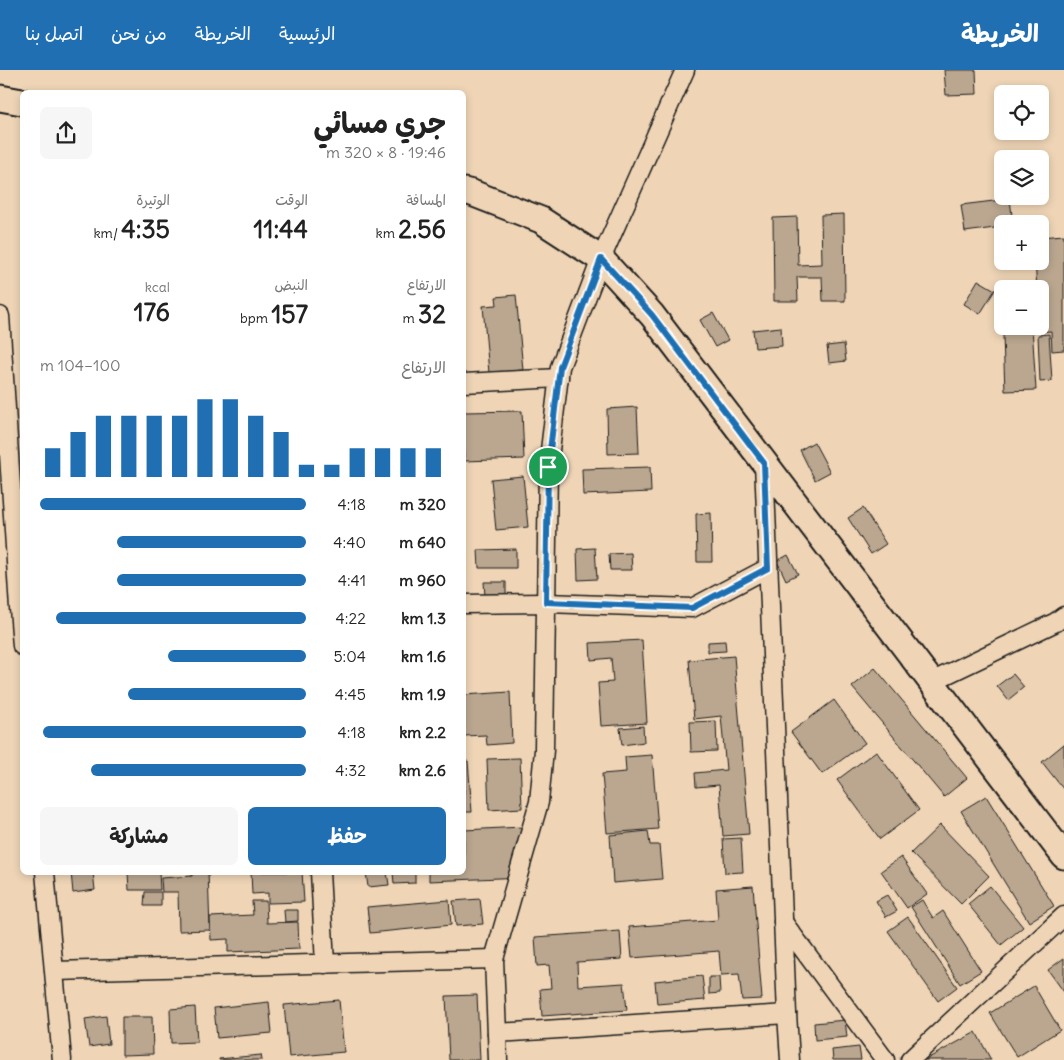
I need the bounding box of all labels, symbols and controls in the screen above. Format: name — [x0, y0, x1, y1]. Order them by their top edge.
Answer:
text: الخريطة — [961, 18, 1039, 48]
text: اتصل بنا — [25, 22, 83, 45]
text: من نحن — [111, 22, 167, 45]
text: الخريطة — [195, 22, 251, 45]
text: الرئيسية — [279, 22, 336, 45]
map controls — [994, 85, 1049, 335]
button: locate — [994, 85, 1049, 140]
text: جري مسائي — [314, 105, 446, 141]
button: share — [40, 107, 92, 159]
text: 19:46 · 8 × 320 m — [326, 142, 446, 162]
button: layers — [994, 150, 1049, 205]
text: الوتيرة — [136, 191, 170, 209]
text: الوقت — [275, 191, 308, 209]
text: المسافة — [406, 191, 446, 209]
text: 4:35 — [121, 213, 170, 245]
text: 11:44 — [254, 213, 308, 245]
text: 2.56 — [398, 213, 446, 245]
button: + — [994, 215, 1049, 270]
text: /km — [93, 224, 121, 242]
text: km — [376, 224, 398, 242]
text: النبض — [275, 276, 308, 294]
text: الارتفاع — [407, 276, 446, 294]
text: kcal — [145, 278, 170, 296]
button: − — [994, 280, 1049, 335]
text: 176 — [134, 296, 170, 328]
text: 157 — [271, 298, 308, 330]
text: 32 — [418, 298, 446, 330]
text: bpm — [240, 309, 271, 327]
text: m — [402, 309, 418, 327]
text: 100–104 m — [40, 355, 121, 375]
text: الارتفاع — [401, 357, 446, 377]
pin — [527, 446, 569, 488]
icon: arrive — [534, 453, 562, 481]
text: 4:18 — [338, 494, 366, 514]
text: 320 m — [400, 494, 446, 514]
text: 4:40 — [333, 532, 366, 552]
text: 640 m — [399, 532, 446, 552]
text: 4:41 — [338, 570, 366, 590]
text: 960 m — [399, 570, 446, 590]
text: 4:22 — [336, 608, 366, 628]
text: 1.3 km — [401, 608, 446, 628]
text: 5:04 — [333, 646, 366, 666]
text: 1.6 km — [401, 646, 446, 666]
text: 4:45 — [335, 684, 366, 704]
text: 1.9 km — [401, 684, 446, 704]
text: 4:18 — [338, 722, 366, 742]
text: 2.2 km — [399, 722, 446, 742]
text: 4:32 — [335, 760, 366, 780]
text: 2.6 km — [399, 760, 446, 780]
button: مشاركة — [40, 807, 238, 865]
button: حفظ — [248, 807, 446, 865]

